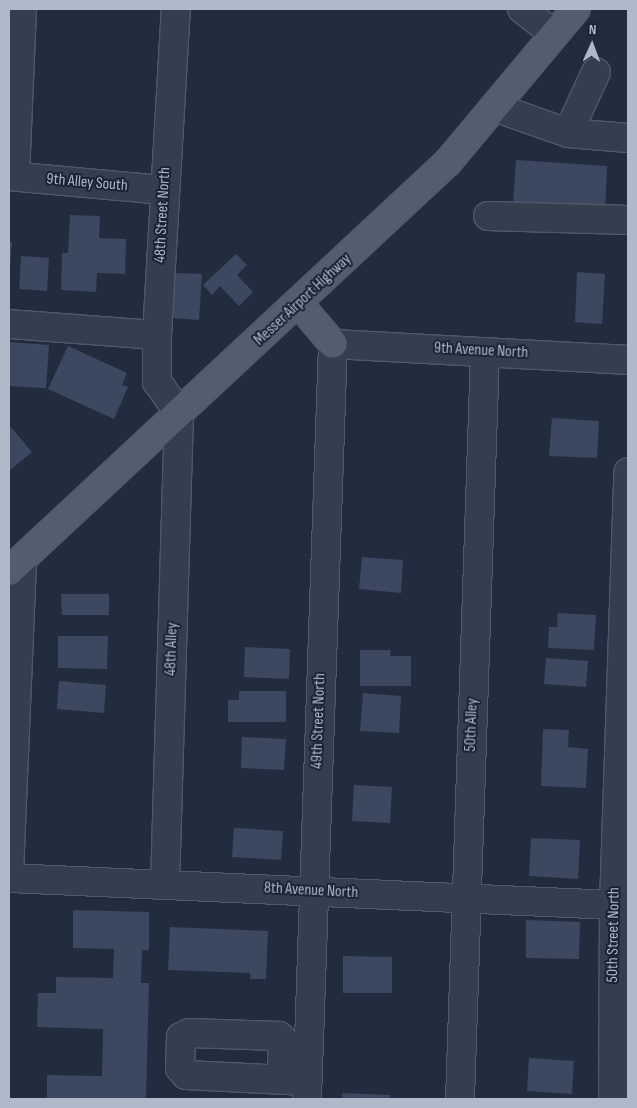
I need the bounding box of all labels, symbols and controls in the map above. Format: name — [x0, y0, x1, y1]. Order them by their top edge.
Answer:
north arrow — [567, 20, 617, 70]
text: N — [588, 21, 597, 38]
street label: 48th Street North — [151, 167, 175, 263]
street label: 9th Alley South — [46, 170, 128, 196]
street label: Messer Airport Highway — [250, 250, 356, 350]
street label: 9th Avenue North — [433, 339, 529, 363]
street label: 48th Alley — [161, 622, 183, 676]
street label: 49th Street North — [308, 673, 330, 769]
street label: 50th Alley — [461, 698, 483, 752]
street label: 8th Avenue North — [263, 879, 359, 903]
street label: 50th Street North — [604, 887, 624, 983]

